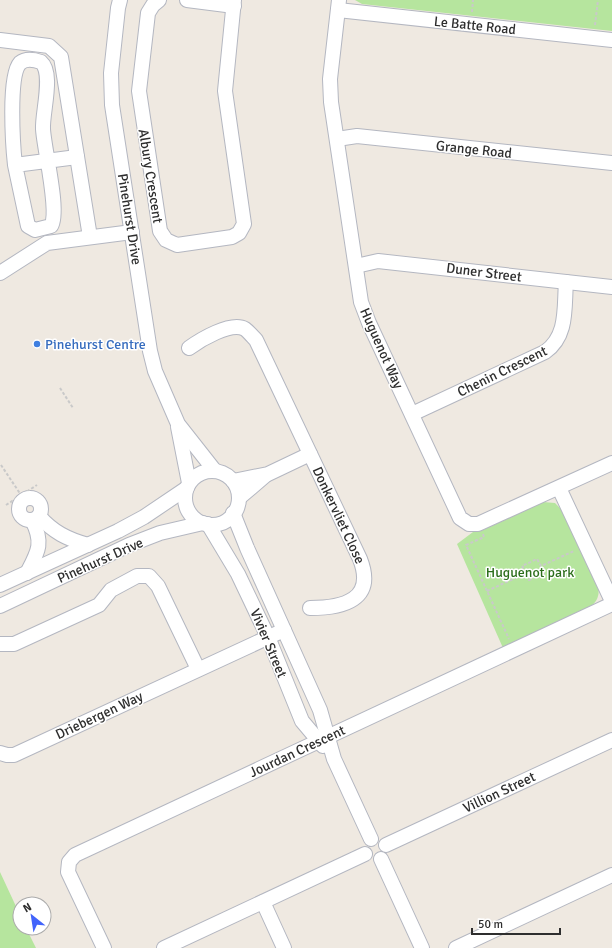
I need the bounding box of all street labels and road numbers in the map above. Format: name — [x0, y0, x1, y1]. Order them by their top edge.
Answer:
street label: Le Batte Road — [433, 13, 517, 38]
street label: Albury Crescent — [135, 128, 166, 225]
street label: Grange Road — [435, 137, 513, 162]
street label: Pinehurst Drive — [114, 172, 145, 266]
street label: Duner Street — [445, 259, 523, 286]
street label: Huguenot Way — [356, 305, 407, 392]
street label: Chenin Crescent — [455, 342, 550, 401]
street label: Donkervliet Close — [309, 464, 369, 567]
street label: Pinehurst Drive — [55, 534, 146, 587]
street label: Vivier Street — [246, 606, 291, 680]
street label: Driebergen Way — [53, 688, 146, 743]
street label: Jourdan Crescent — [246, 722, 348, 781]
street label: Villion Street — [460, 768, 538, 817]

